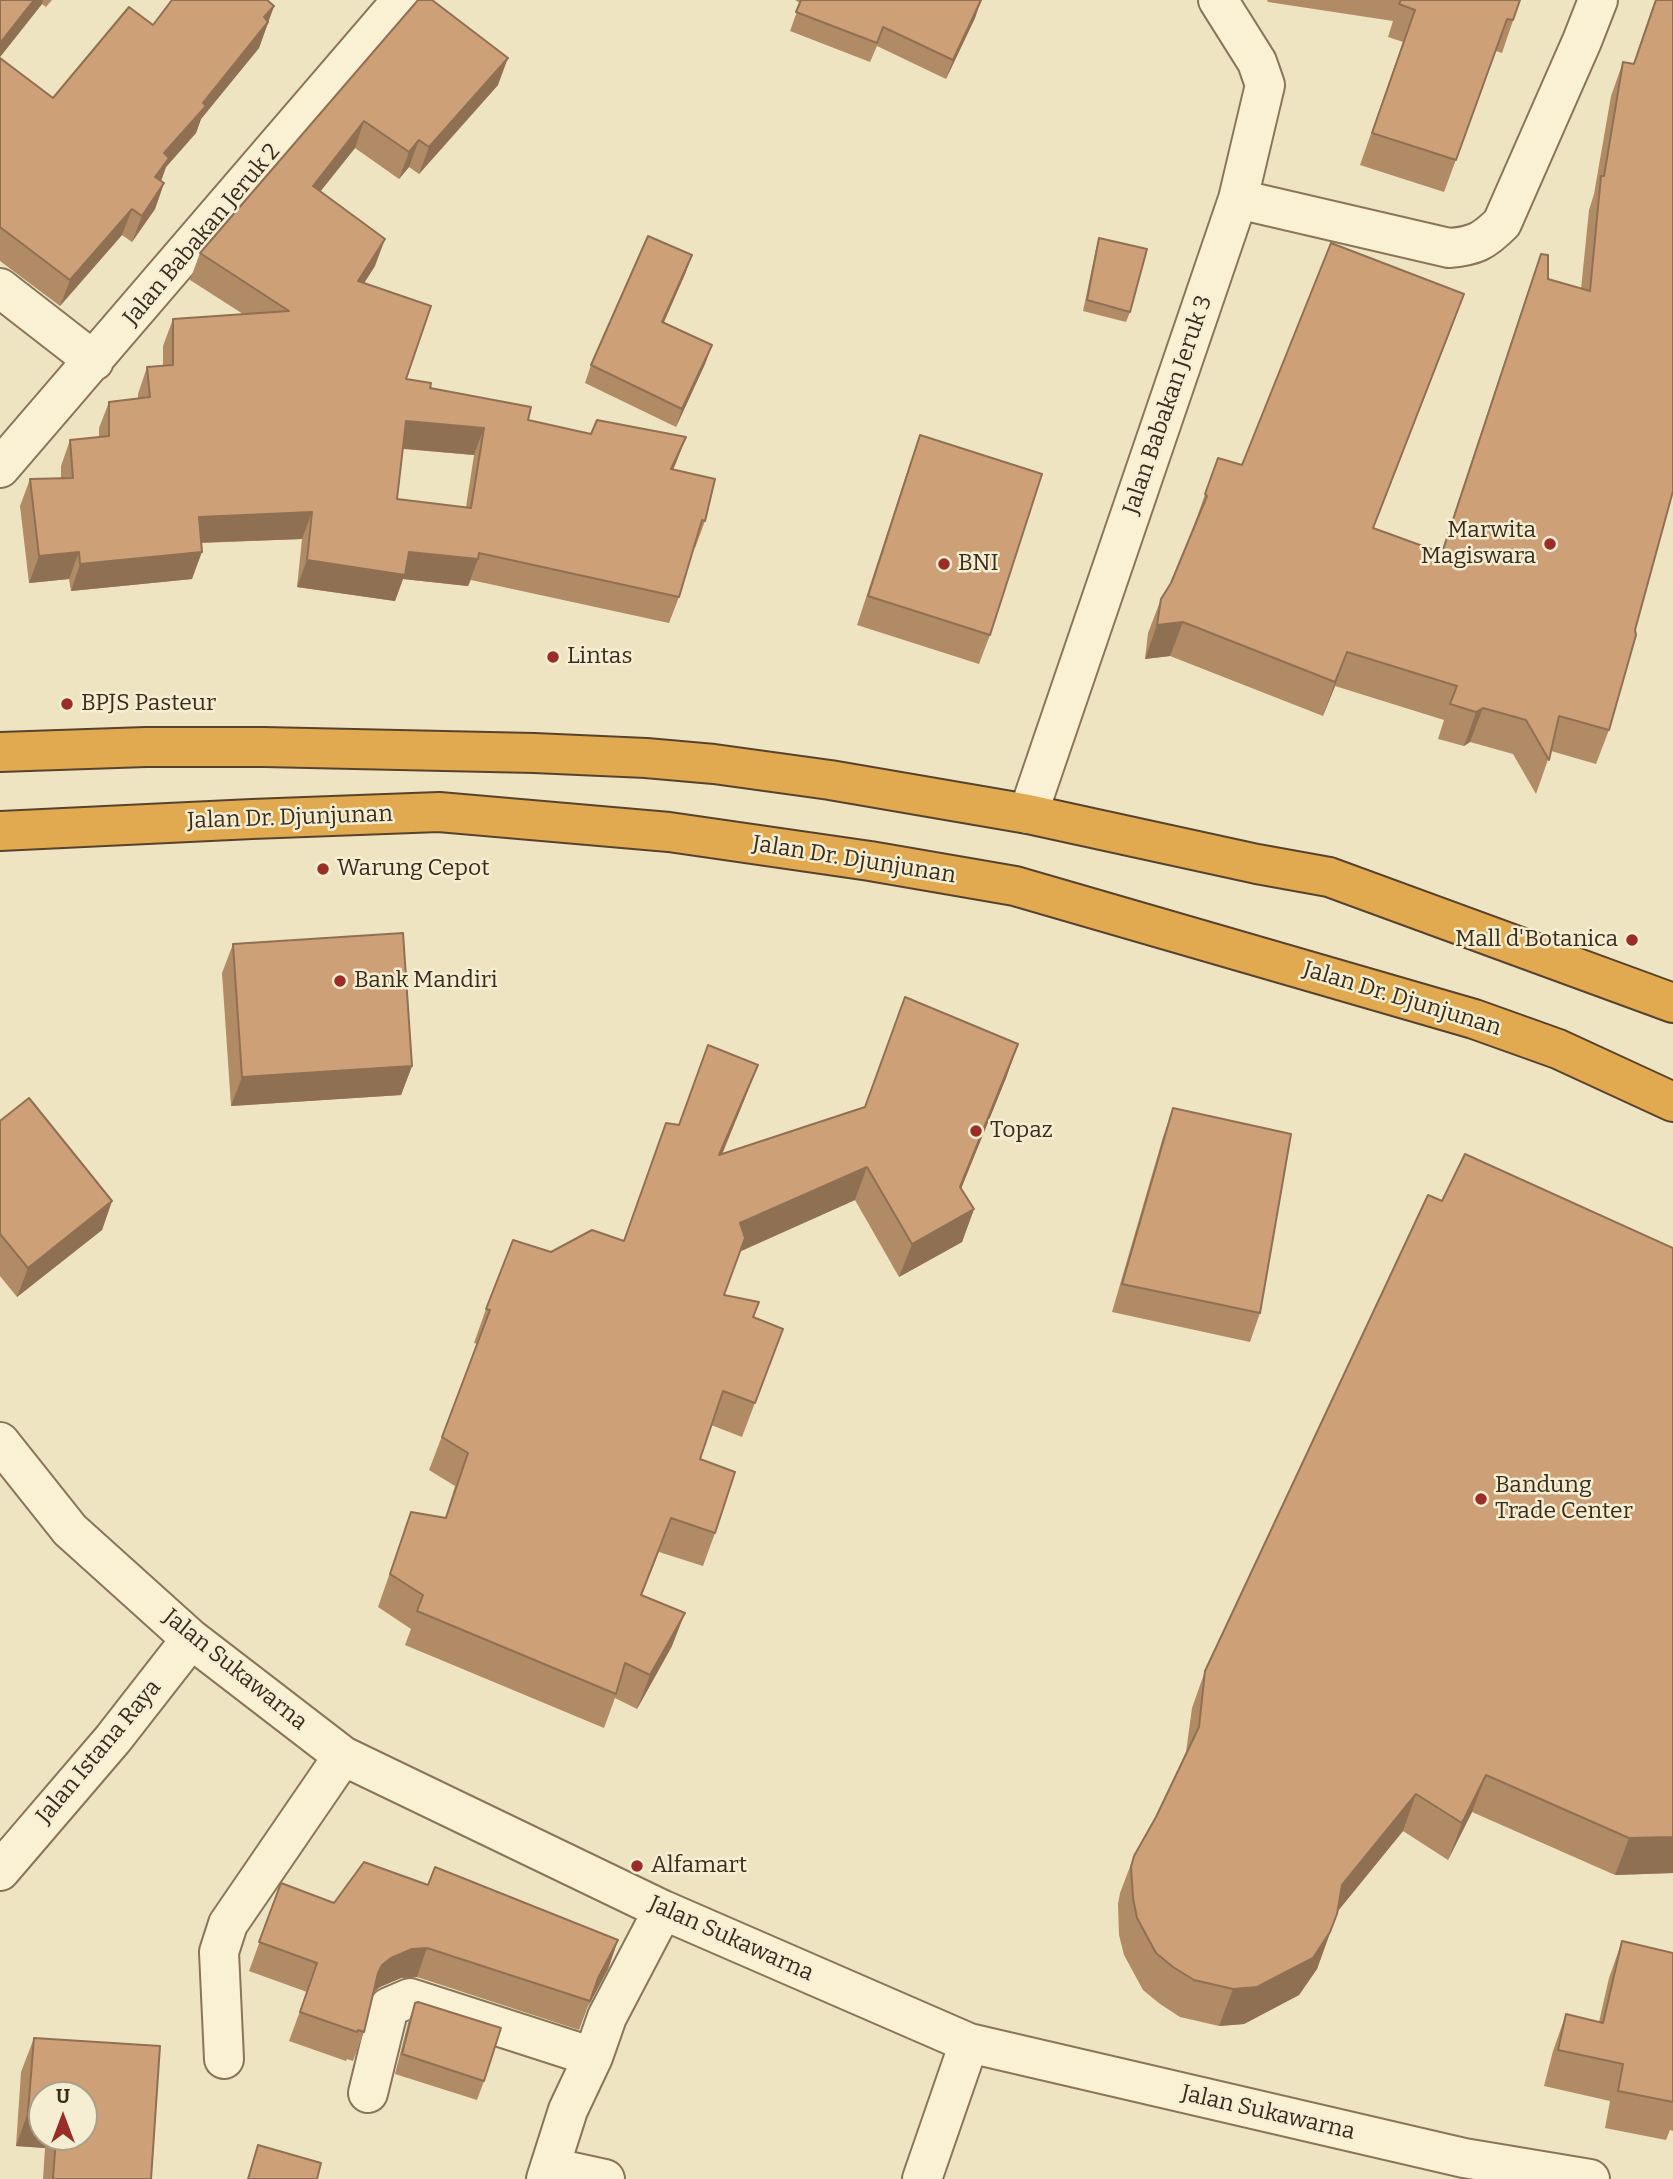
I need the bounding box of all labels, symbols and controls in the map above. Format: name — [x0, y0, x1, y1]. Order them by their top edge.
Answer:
street label: Jalan Babakan Jeruk 2 — [118, 138, 286, 332]
street label: Jalan Babakan Jeruk 3 — [1118, 292, 1218, 518]
place label: Marwita Magiswara — [1421, 517, 1536, 571]
marker: Marwita Magiswara — [1542, 536, 1558, 552]
place label: BNI — [958, 550, 998, 578]
marker: BNI — [936, 556, 952, 572]
place label: Lintas — [567, 643, 632, 671]
marker: Lintas — [545, 649, 561, 665]
place label: BPJS Pasteur — [81, 690, 216, 718]
marker: BPJS Pasteur — [59, 696, 75, 712]
street label: Jalan Dr. Djunjunan — [187, 801, 393, 835]
street label: Jalan Dr. Djunjunan — [750, 830, 958, 890]
place label: Warung Cepot — [337, 855, 490, 883]
marker: Warung Cepot — [315, 861, 331, 877]
place label: Mall d'Botanica — [1455, 926, 1618, 954]
marker: Mall d'Botanica — [1624, 932, 1640, 948]
street label: Jalan Dr. Djunjunan — [1300, 956, 1504, 1042]
place label: Bank Mandiri — [354, 967, 498, 995]
marker: Bank Mandiri — [332, 973, 348, 989]
place label: Topaz — [990, 1117, 1053, 1145]
marker: Topaz — [968, 1123, 984, 1139]
place label: Bandung Trade Center — [1495, 1472, 1633, 1526]
marker: Bandung Trade Center — [1473, 1491, 1489, 1507]
street label: Jalan Sukawarna — [157, 1603, 313, 1737]
street label: Jalan Istana Raya — [31, 1674, 167, 1830]
place label: Alfamart — [651, 1852, 747, 1880]
marker: Alfamart — [629, 1858, 645, 1874]
street label: Jalan Sukawarna — [644, 1890, 818, 1988]
street label: Jalan Sukawarna — [1178, 2080, 1358, 2146]
north arrow — [28, 2081, 98, 2151]
text: U — [56, 2085, 70, 2108]

